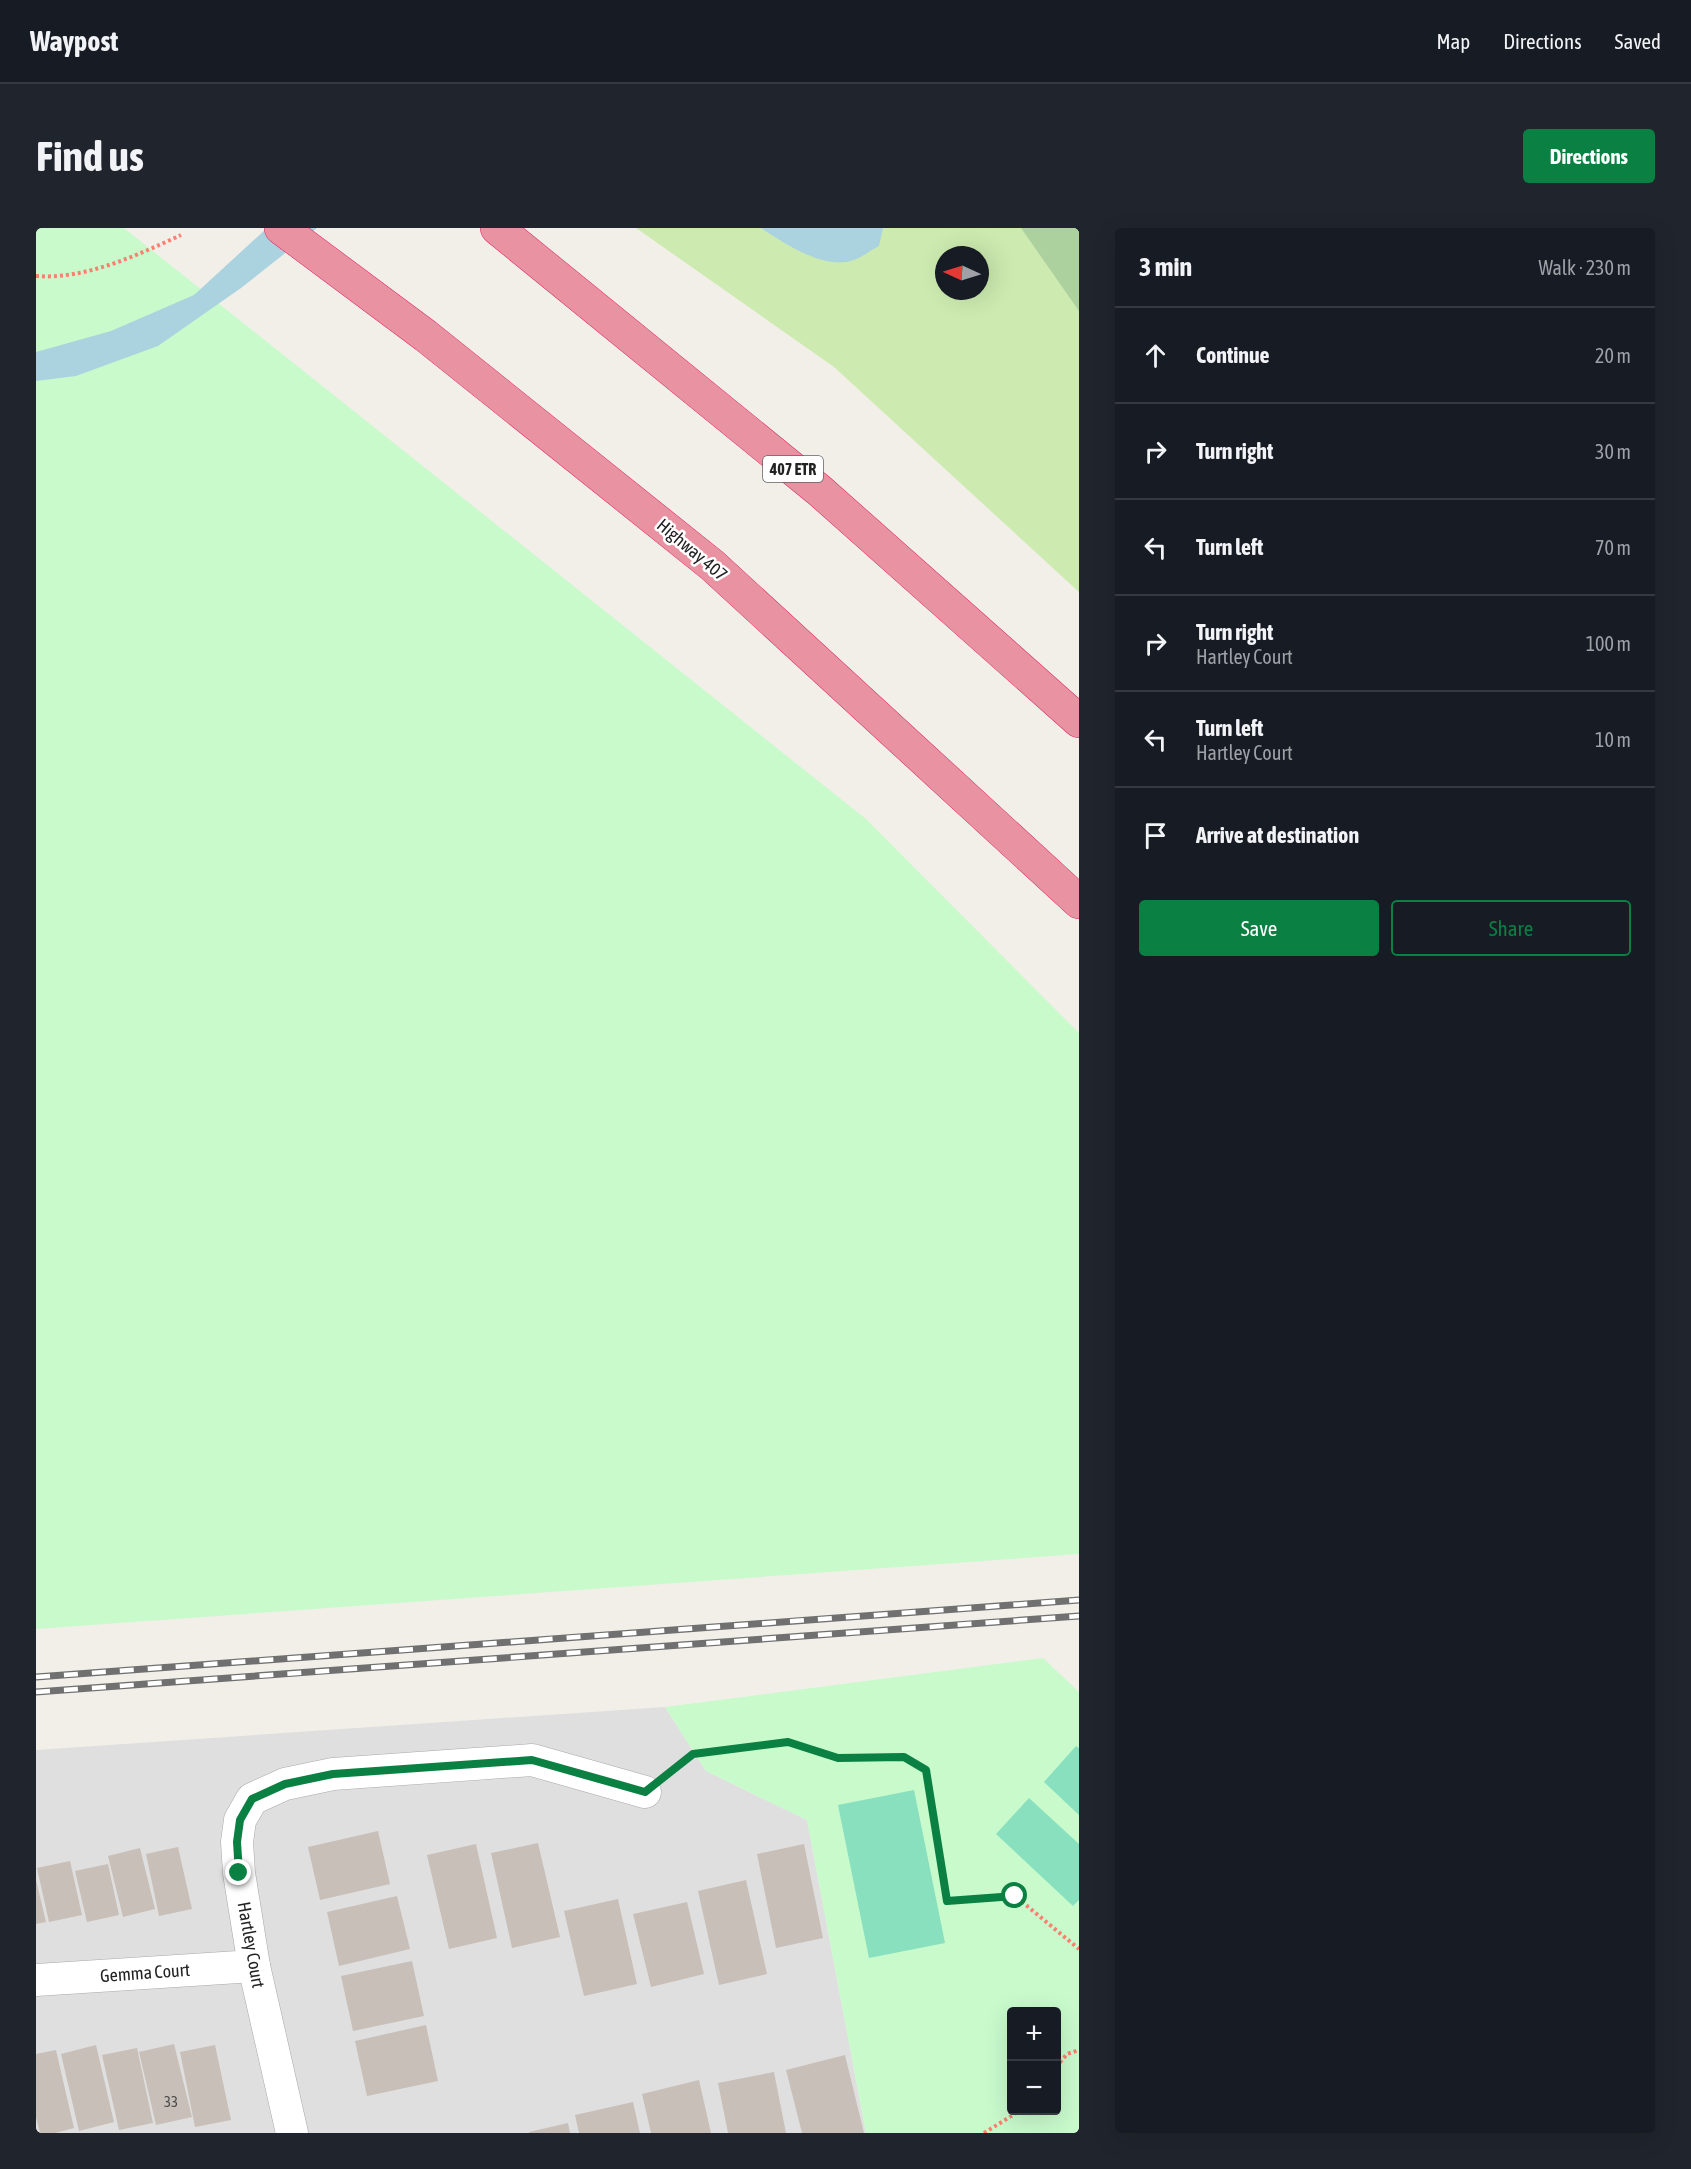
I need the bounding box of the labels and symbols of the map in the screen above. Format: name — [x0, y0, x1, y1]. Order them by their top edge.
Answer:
north arrow — [935, 246, 989, 300]
road number: 407 ETR — [763, 456, 823, 482]
street label: Highway 407 — [653, 514, 732, 585]
route end — [225, 1859, 251, 1885]
route start — [1001, 1882, 1027, 1908]
street label: Hartley Court — [234, 1900, 269, 1990]
street label: Gemma Court — [99, 1959, 191, 1986]
house number: 33 — [164, 2093, 178, 2110]

